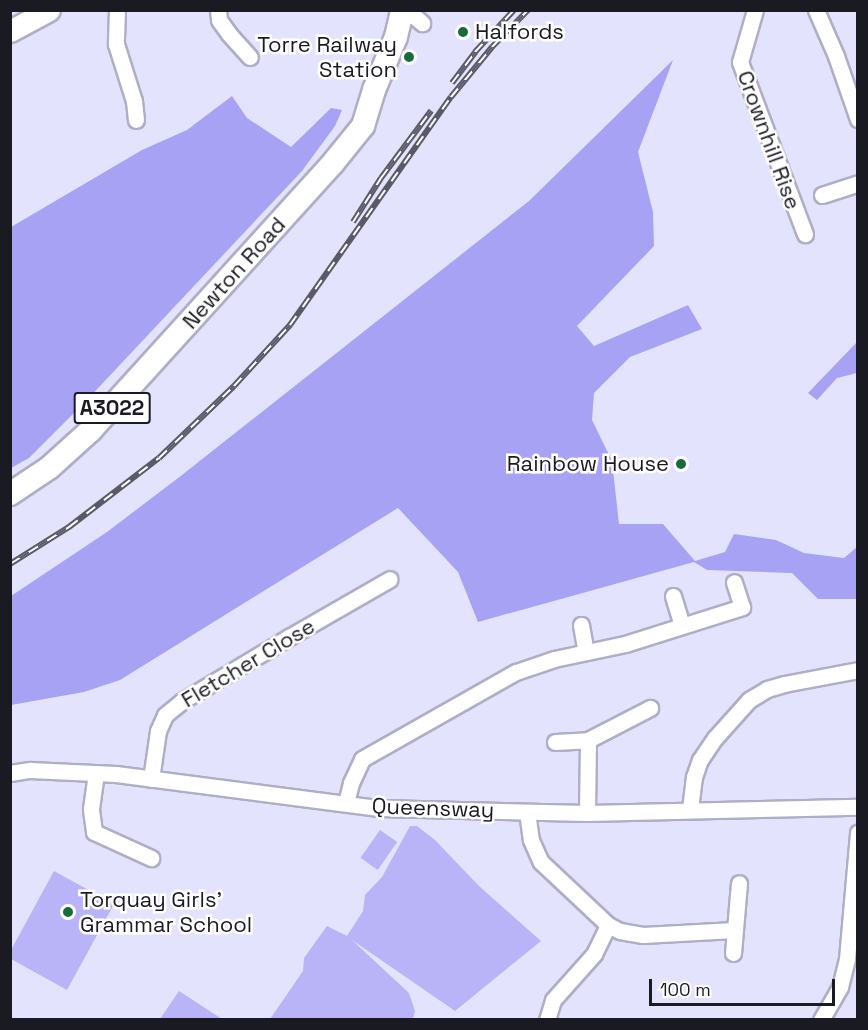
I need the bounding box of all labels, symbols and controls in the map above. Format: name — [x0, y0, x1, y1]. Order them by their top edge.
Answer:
place label: Halfords — [475, 19, 564, 45]
marker: Halfords — [456, 25, 470, 39]
place label: Torre Railway Station — [257, 31, 397, 82]
marker: Torre Railway Station — [402, 50, 416, 64]
street label: Crownhill Rise — [732, 67, 806, 213]
street label: Newton Road — [177, 212, 291, 334]
road number: A3022 — [73, 390, 151, 426]
place label: Rainbow House — [507, 451, 669, 477]
marker: Rainbow House — [674, 457, 688, 471]
street label: Fletcher Close — [177, 613, 319, 713]
street label: Queensway — [371, 793, 495, 823]
place label: Torquay Girls' Grammar School — [80, 886, 252, 938]
marker: Torquay Girls' Grammar School — [61, 905, 75, 919]
scale bar — [652, 967, 838, 1005]
text: 100 m — [660, 978, 711, 1001]

